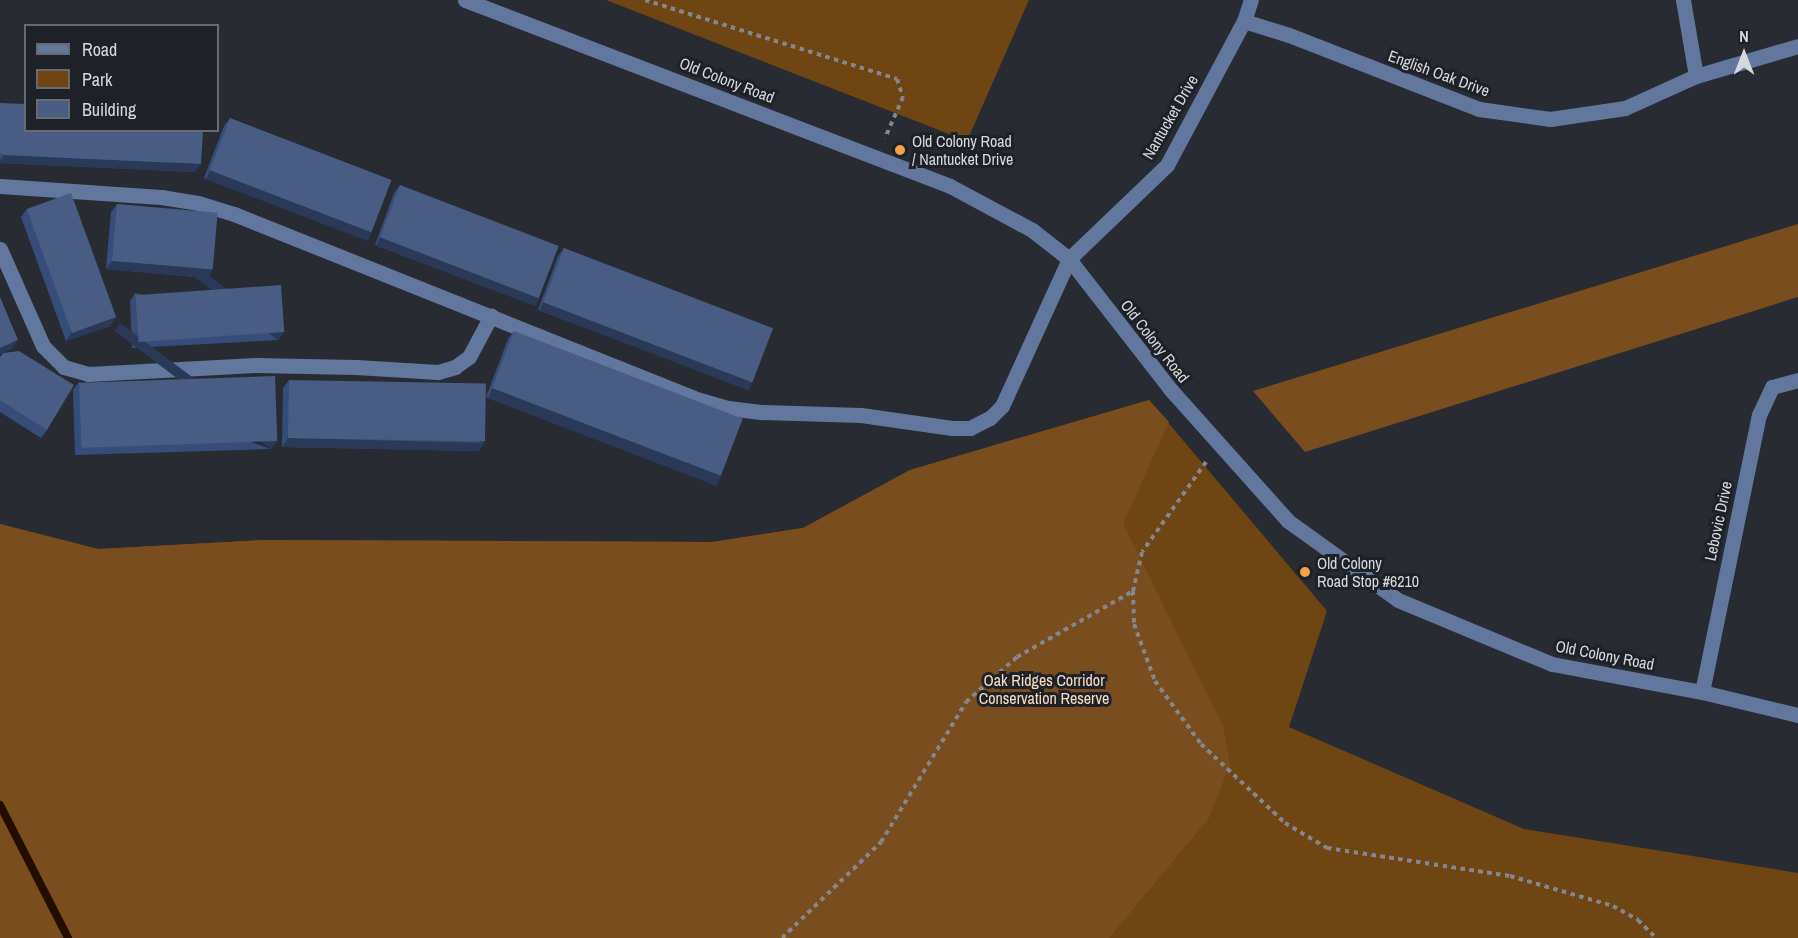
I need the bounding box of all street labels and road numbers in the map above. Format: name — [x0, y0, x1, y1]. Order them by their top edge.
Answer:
street label: English Oak Drive — [1386, 46, 1492, 100]
street label: Old Colony Road — [677, 53, 777, 107]
street label: Nantucket Drive — [1138, 71, 1202, 163]
street label: Old Colony Road — [1117, 296, 1193, 386]
street label: Lebovic Drive — [1700, 479, 1736, 563]
street label: Old Colony Road — [1554, 636, 1656, 674]

